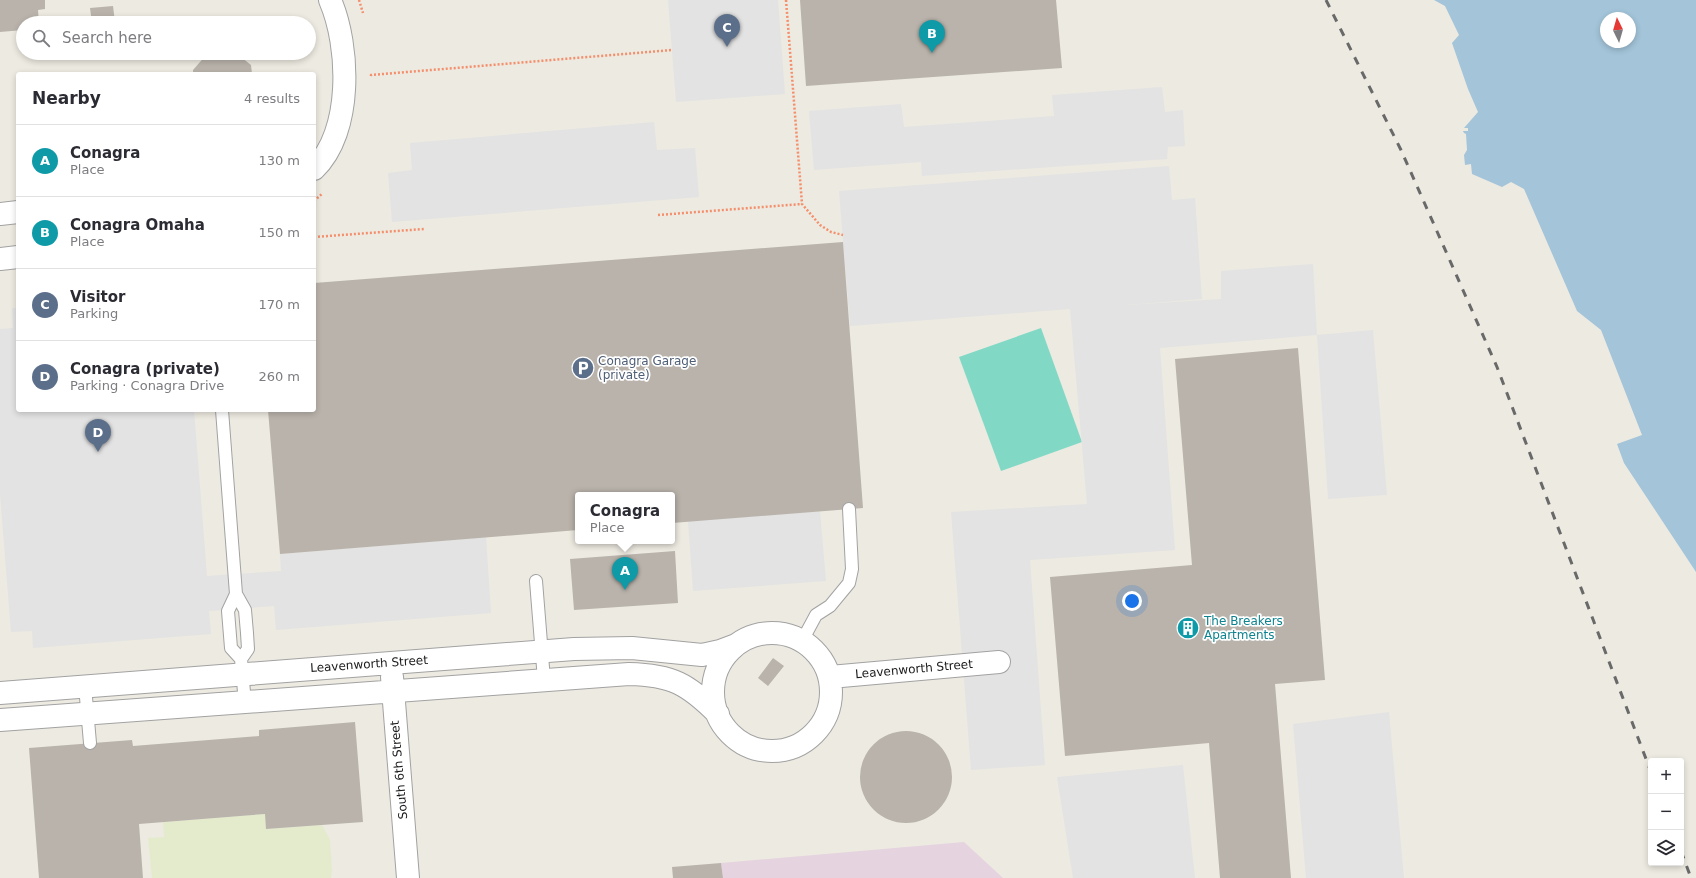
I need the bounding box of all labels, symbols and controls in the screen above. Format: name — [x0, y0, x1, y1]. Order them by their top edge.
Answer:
north arrow — [1600, 12, 1636, 48]
pin: C — [714, 14, 740, 47]
search box — [16, 16, 316, 60]
pin: B — [919, 20, 945, 53]
icon: search — [30, 27, 52, 49]
text: Search here — [62, 29, 152, 47]
text: Nearby — [32, 88, 101, 108]
text: 4 results — [244, 91, 300, 106]
text: Conagra — [70, 144, 140, 162]
text: A — [40, 153, 50, 168]
text: 130 m — [258, 153, 300, 168]
text: Place — [70, 162, 105, 177]
text: Conagra Omaha — [70, 216, 205, 234]
text: B — [40, 225, 50, 240]
text: 150 m — [258, 225, 300, 240]
text: Place — [70, 234, 105, 249]
text: Visitor — [70, 288, 125, 306]
text: C — [40, 297, 50, 312]
text: 170 m — [258, 297, 300, 312]
text: Parking — [70, 306, 118, 321]
place label: Conagra Garage (private) — [598, 354, 696, 382]
parking icon: Conagra Garage (private) — [570, 355, 596, 381]
text: Conagra (private) — [70, 360, 220, 378]
text: D — [40, 369, 50, 384]
text: 260 m — [258, 369, 300, 384]
text: Parking · Conagra Drive — [70, 378, 224, 393]
pin: D — [85, 419, 111, 452]
popup — [575, 492, 675, 544]
text: Conagra — [590, 502, 660, 520]
text: Place — [590, 520, 624, 535]
pin: A — [612, 557, 638, 590]
your location — [1122, 591, 1142, 611]
place label: The Breakers Apartments — [1203, 614, 1283, 642]
building icon: The Breakers Apartments — [1175, 615, 1201, 641]
street label: Leavenworth Street — [310, 653, 429, 675]
street label: Leavenworth Street — [855, 657, 974, 681]
street label: South 6th Street — [388, 720, 410, 820]
map controls — [1648, 758, 1684, 866]
button: + — [1648, 758, 1684, 794]
button: − — [1648, 794, 1684, 830]
button: layers — [1648, 830, 1684, 866]

